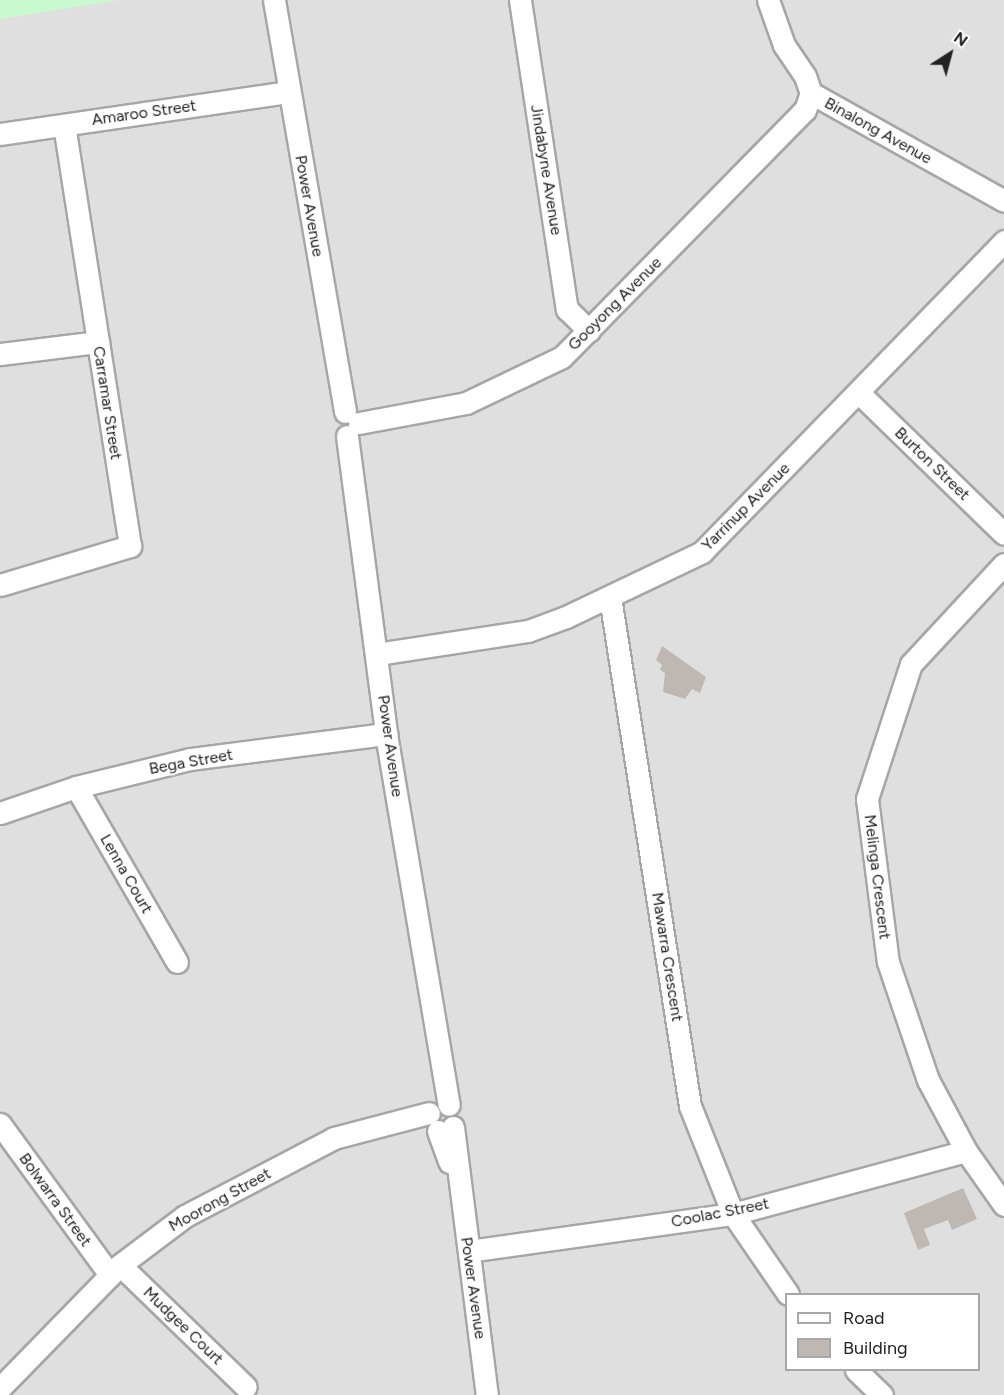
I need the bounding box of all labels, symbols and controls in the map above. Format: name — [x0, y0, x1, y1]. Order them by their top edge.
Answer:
north arrow — [920, 24, 980, 84]
text: N — [950, 28, 971, 50]
street label: Binalong Avenue — [821, 94, 935, 168]
street label: Amaroo Street — [91, 96, 197, 130]
street label: Jindabyne Avenue — [526, 103, 566, 237]
street label: Power Avenue — [291, 154, 327, 258]
street label: Gooyong Avenue — [564, 253, 666, 355]
street label: Carramar Street — [89, 345, 125, 461]
street label: Burton Street — [890, 423, 974, 505]
street label: Yarrinup Avenue — [698, 459, 794, 555]
street label: Power Avenue — [373, 694, 407, 798]
street label: Bega Street — [148, 745, 234, 779]
street label: Melinga Crescent — [860, 814, 894, 940]
street label: Lenna Court — [96, 831, 156, 917]
street label: Mawarra Crescent — [647, 891, 687, 1023]
street label: Bolwarra Street — [15, 1150, 95, 1250]
street label: Moorong Street — [166, 1164, 274, 1236]
street label: Coolac Street — [669, 1194, 771, 1232]
street label: Power Avenue — [456, 1236, 490, 1340]
street label: Mudgee Court — [139, 1283, 227, 1369]
legend — [785, 1293, 980, 1371]
text: Road — [843, 1307, 884, 1329]
text: Building — [843, 1337, 908, 1359]

